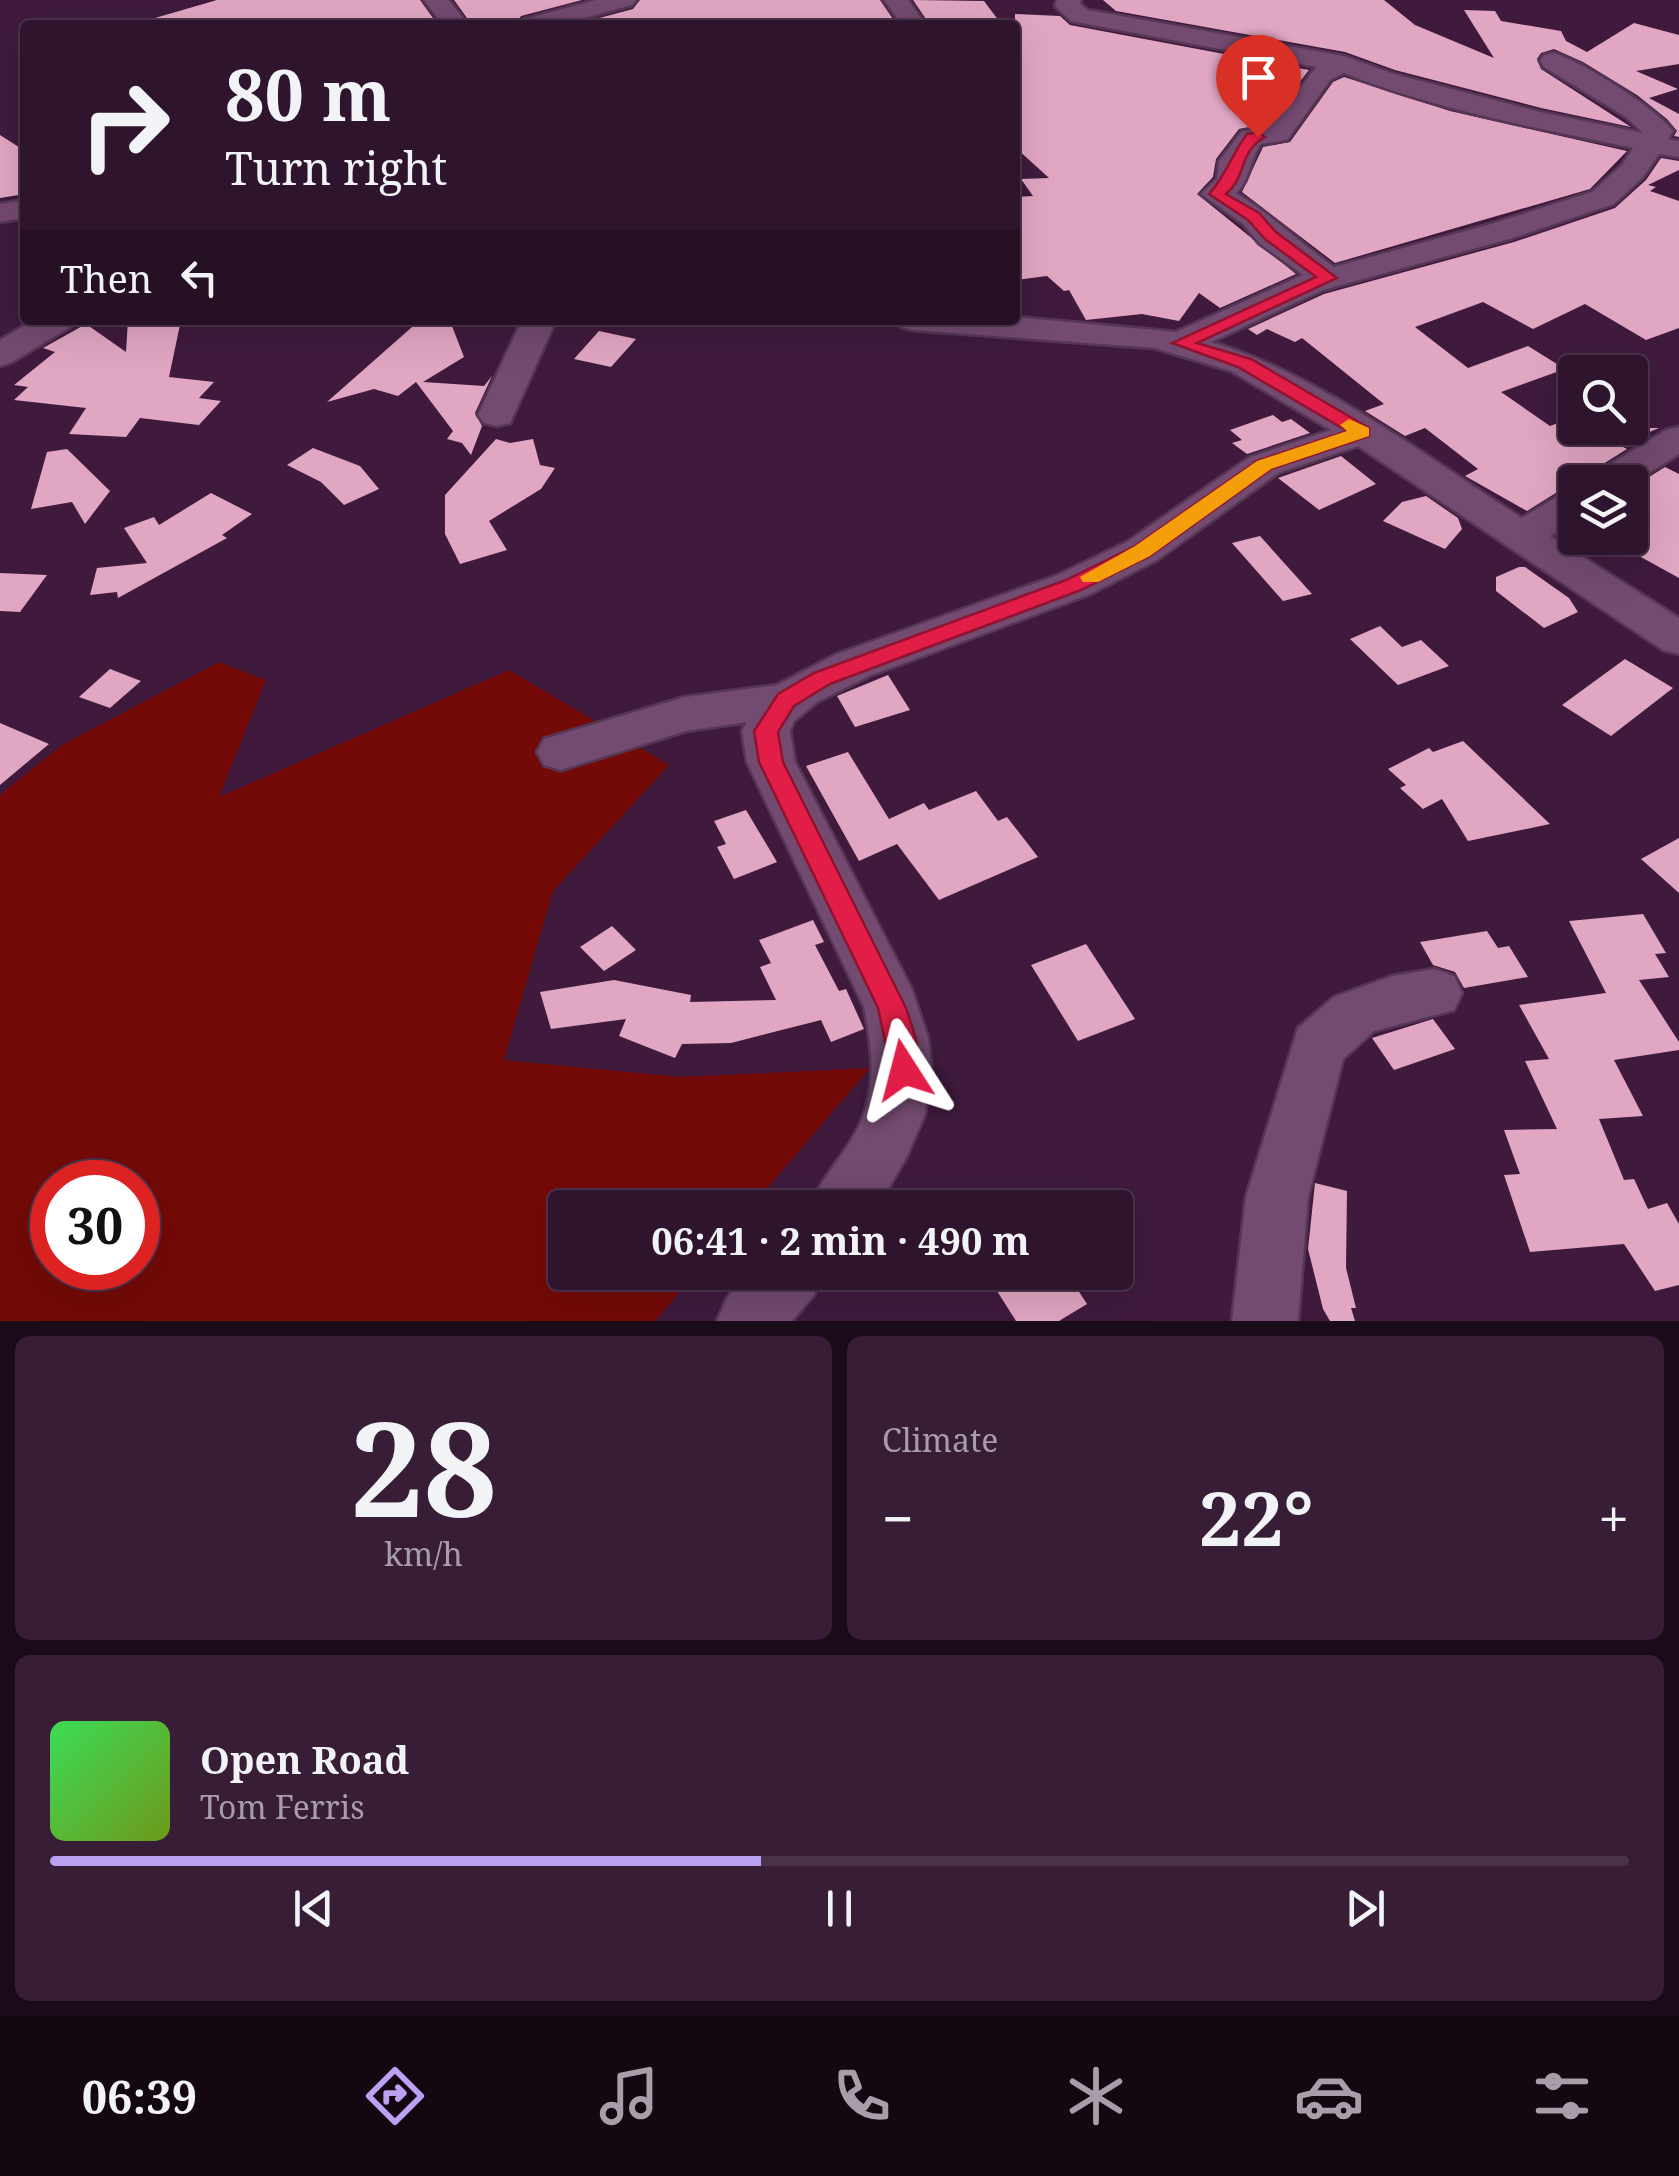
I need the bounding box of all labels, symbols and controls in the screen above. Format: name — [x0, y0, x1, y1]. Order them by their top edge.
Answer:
pin — [1216, 35, 1301, 138]
text: 80 m — [225, 46, 391, 142]
icon: arrive — [1231, 50, 1286, 105]
icon: right — [60, 60, 190, 190]
text: Turn right — [225, 137, 447, 198]
icon: left — [172, 250, 227, 305]
text: Then — [60, 252, 152, 304]
map controls — [1558, 355, 1648, 555]
button: search — [1558, 355, 1648, 445]
button: layers — [1558, 465, 1648, 555]
position arrow — [852, 1018, 956, 1122]
speed limit sign: 30 — [30, 1160, 160, 1290]
text: 06:41 · 2 min · 490 m — [651, 1214, 1030, 1266]
text: 28 — [350, 1378, 497, 1555]
text: Climate — [882, 1418, 998, 1461]
text: 22° — [1199, 1466, 1313, 1568]
text: − — [882, 1480, 914, 1555]
text: + — [1598, 1480, 1629, 1555]
text: km/h — [384, 1532, 463, 1575]
text: Open Road — [200, 1733, 409, 1785]
text: Tom Ferris — [200, 1785, 365, 1828]
icon: previous — [286, 1881, 341, 1936]
icon: pause — [812, 1881, 867, 1936]
icon: next — [1338, 1881, 1393, 1936]
icon: directions — [360, 2061, 430, 2131]
icon: music — [594, 2061, 664, 2131]
icon: phone — [827, 2061, 897, 2131]
icon: climate — [1061, 2061, 1131, 2131]
icon: car — [1294, 2061, 1364, 2131]
icon: filters — [1527, 2061, 1597, 2131]
text: 06:39 — [82, 2066, 197, 2127]

